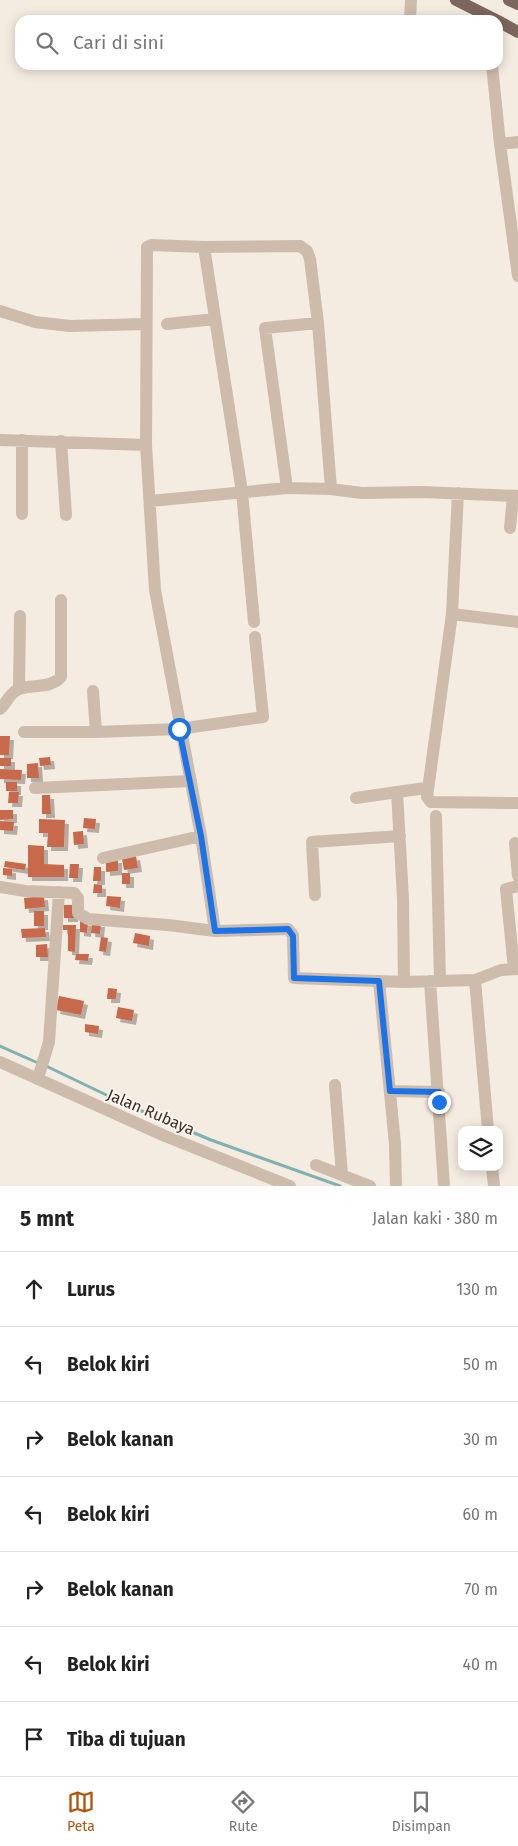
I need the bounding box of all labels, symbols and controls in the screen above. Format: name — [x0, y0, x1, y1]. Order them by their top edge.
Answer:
search box — [15, 15, 503, 70]
icon: search — [33, 29, 61, 57]
text: Cari di sini — [73, 31, 164, 54]
route start — [168, 718, 191, 741]
street label: Jalan Rubaya — [104, 1085, 198, 1139]
route end — [428, 1091, 451, 1114]
map controls — [458, 1126, 503, 1171]
button: layers — [458, 1126, 503, 1171]
text: 5 mnt — [20, 1206, 74, 1232]
text: Jalan kaki · 380 m — [372, 1209, 498, 1228]
icon: ahead — [20, 1275, 48, 1303]
text: Lurus — [67, 1278, 115, 1301]
text: 130 m — [456, 1280, 498, 1299]
icon: left — [20, 1350, 48, 1378]
text: Belok kiri — [67, 1353, 150, 1376]
text: 50 m — [463, 1355, 498, 1374]
icon: right — [20, 1425, 48, 1453]
text: Belok kanan — [67, 1428, 174, 1451]
text: 30 m — [463, 1430, 498, 1449]
icon: left — [20, 1500, 48, 1528]
text: Belok kiri — [67, 1503, 150, 1526]
text: 60 m — [463, 1505, 498, 1524]
icon: right — [20, 1575, 48, 1603]
text: Belok kanan — [67, 1578, 174, 1601]
text: 70 m — [464, 1580, 498, 1599]
icon: left — [20, 1650, 48, 1678]
text: Belok kiri — [67, 1653, 150, 1676]
text: 40 m — [463, 1655, 498, 1674]
icon: arrive — [20, 1725, 48, 1753]
text: Tiba di tujuan — [67, 1728, 186, 1751]
tab: Peta — [67, 1788, 95, 1835]
tab: Rute — [229, 1788, 258, 1835]
tab: Disimpan — [392, 1788, 451, 1835]

